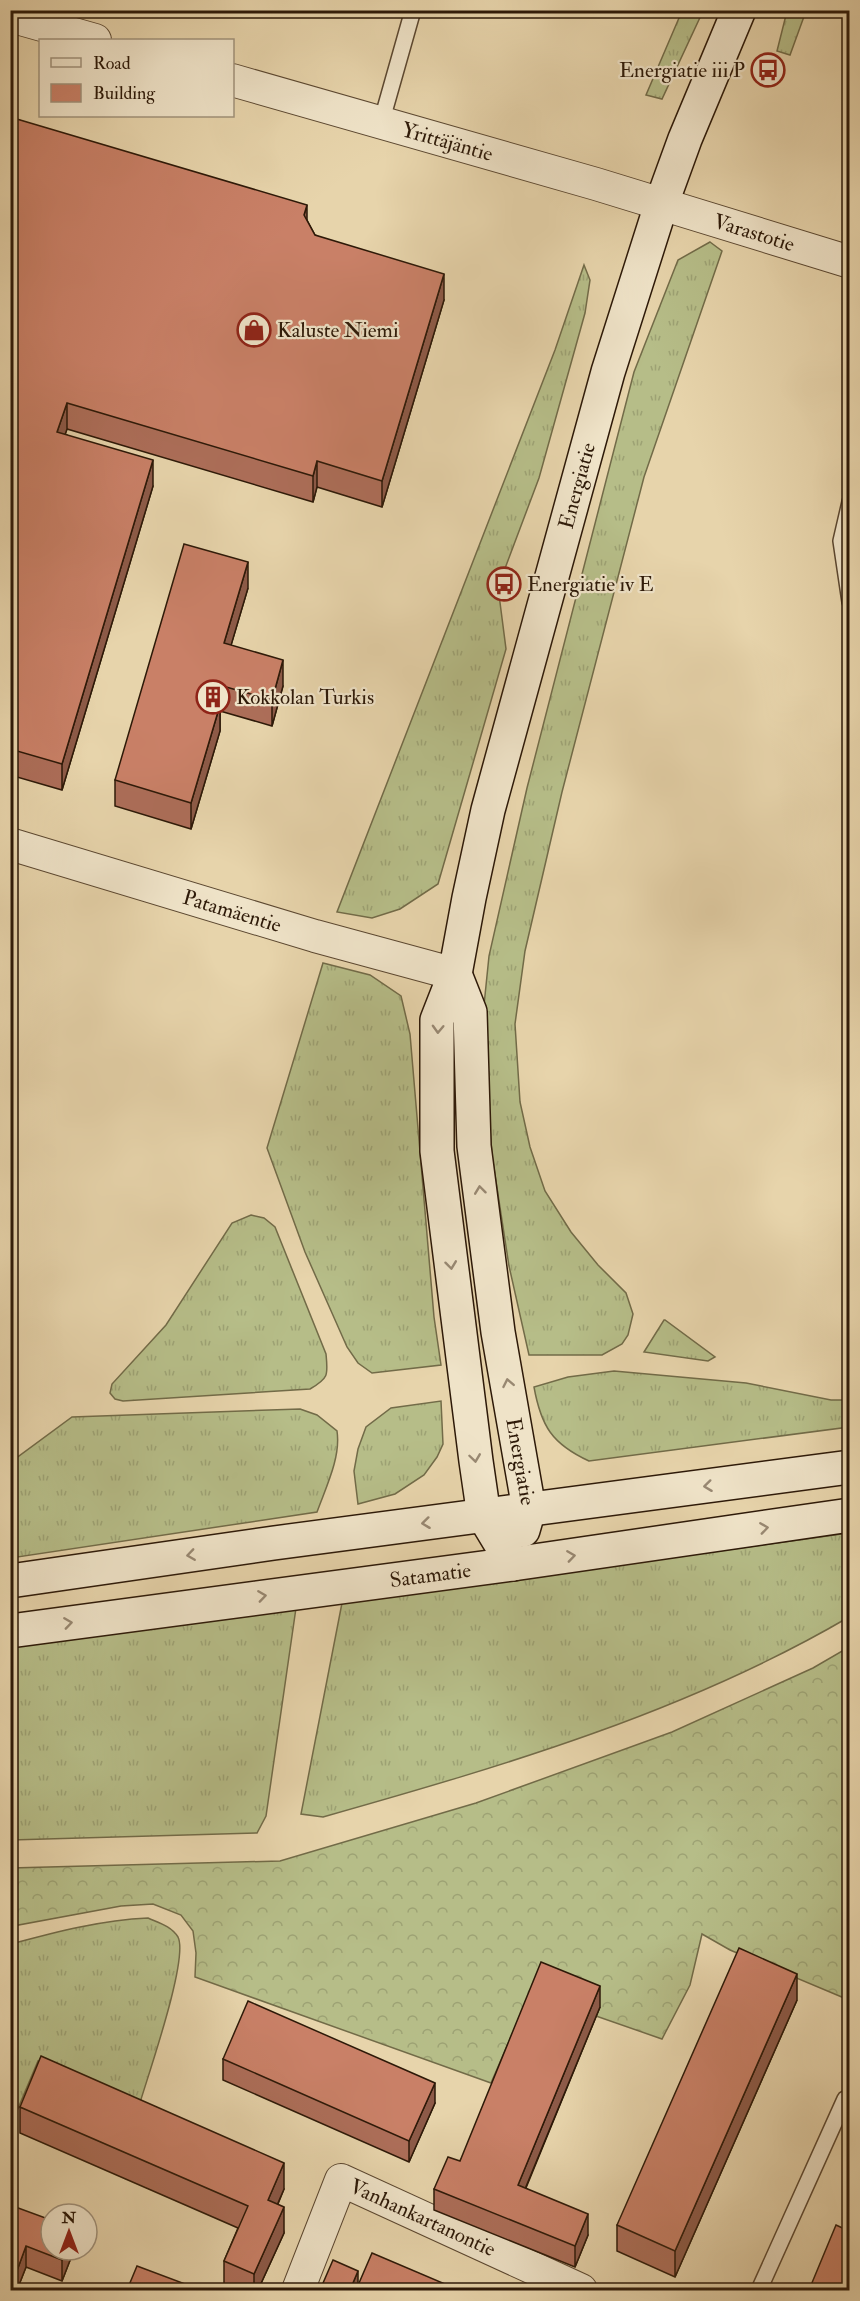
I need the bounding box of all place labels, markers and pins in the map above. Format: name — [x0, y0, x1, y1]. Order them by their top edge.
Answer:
bus stop icon: Energiatie iii P — [750, 52, 786, 88]
place label: Energiatie iii P — [619, 57, 745, 84]
shop icon: Kaluste Niemi — [236, 312, 272, 348]
place label: Kaluste Niemi — [277, 317, 399, 344]
bus stop icon: Energiatie iv E — [486, 566, 522, 602]
place label: Energiatie iv E — [527, 571, 654, 598]
building icon: Kokkolan Turkis — [195, 679, 231, 715]
place label: Kokkolan Turkis — [236, 684, 374, 711]

